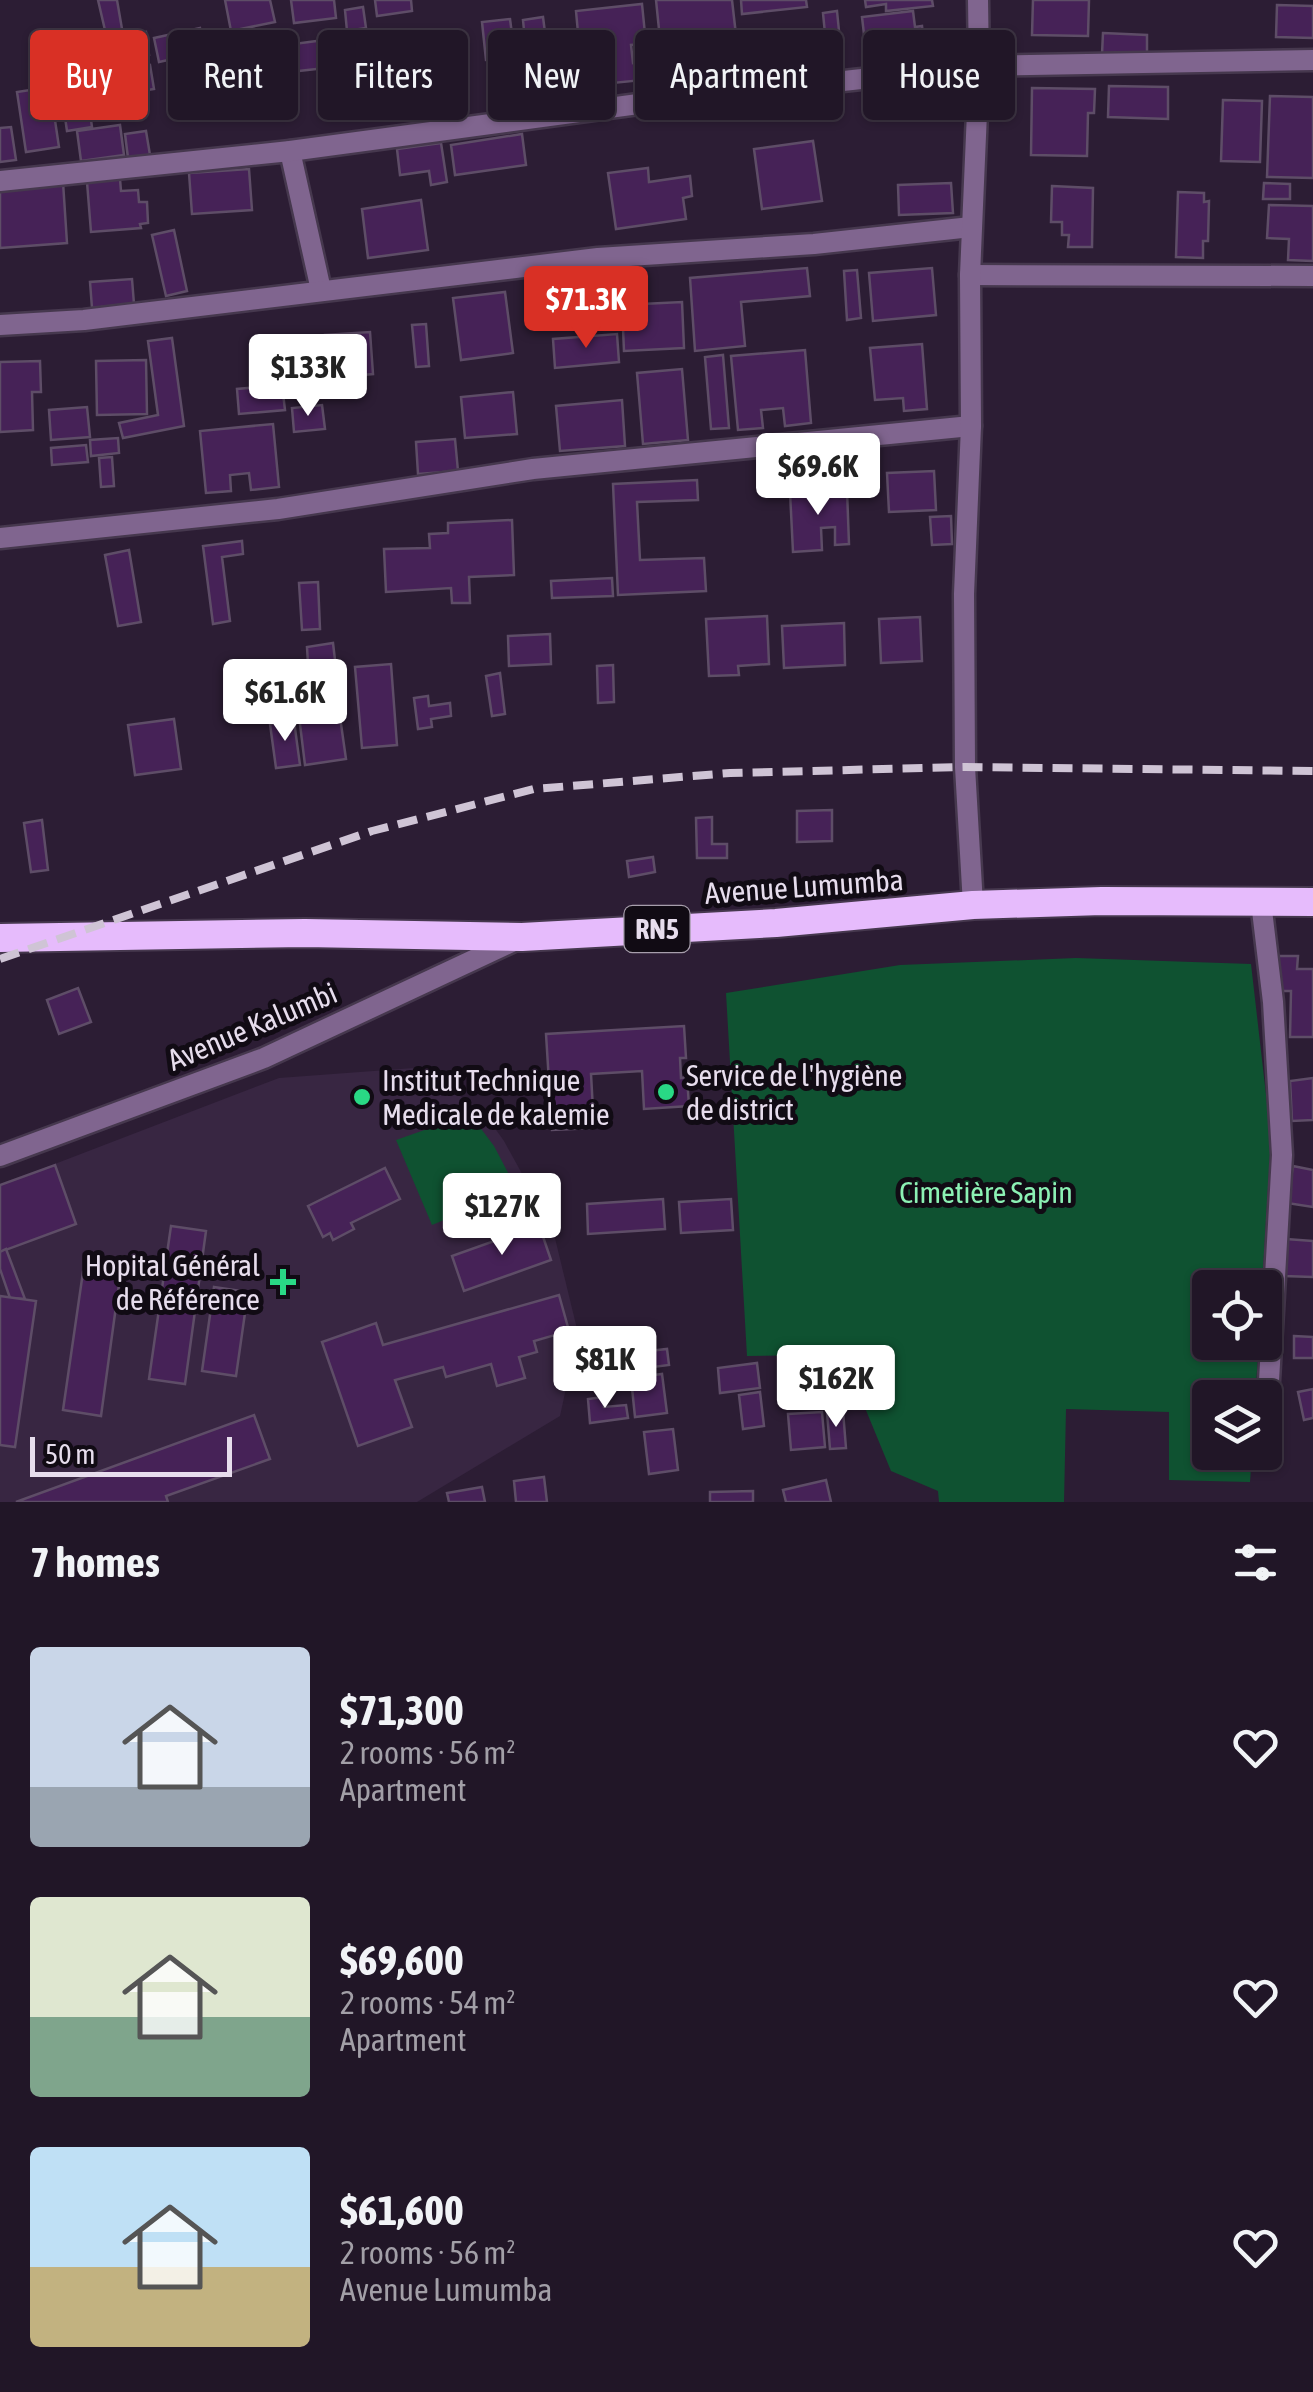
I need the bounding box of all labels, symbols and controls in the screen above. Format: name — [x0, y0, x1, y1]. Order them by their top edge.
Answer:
chip: Buy — [30, 30, 148, 120]
chip: Rent — [168, 30, 298, 120]
chip: Filters — [318, 30, 468, 120]
chip: New — [488, 30, 615, 120]
chip: Apartment — [635, 30, 843, 120]
chip: House — [863, 30, 1015, 120]
pin: $71.3K — [505, 266, 667, 351]
text: $71.3K — [546, 280, 626, 317]
pin: $133K — [238, 334, 378, 419]
text: $133K — [271, 348, 345, 385]
pin: $69.6K — [737, 433, 899, 518]
text: $69.6K — [778, 447, 858, 484]
pin: $61.6K — [204, 659, 366, 744]
text: $61.6K — [245, 673, 325, 710]
street label: Avenue Lumumba — [703, 862, 905, 910]
road number: RN5 — [624, 906, 690, 952]
street label: Avenue Kalumbi — [162, 975, 342, 1077]
place label: Service de l'hygiène de district — [686, 1058, 902, 1126]
place label: Institut Technique Medicale de kalemie — [382, 1063, 610, 1131]
marker: Service de l'hygiène de district — [655, 1081, 677, 1103]
marker: Institut Technique Medicale de kalemie — [351, 1086, 373, 1108]
pin: $127K — [432, 1173, 572, 1258]
park label: Cimetière Sapin — [899, 1175, 1073, 1209]
text: $127K — [465, 1187, 539, 1224]
place label: Hopital Général de Référence — [85, 1248, 260, 1316]
marker: Hopital Général de Référence — [270, 1269, 296, 1295]
map controls — [1192, 1270, 1282, 1470]
button: locate — [1192, 1270, 1282, 1360]
pin: $81K — [546, 1326, 664, 1411]
text: $81K — [575, 1340, 635, 1377]
pin: $162K — [766, 1345, 906, 1430]
text: $162K — [799, 1359, 873, 1396]
button: layers — [1192, 1380, 1282, 1470]
scale bar — [30, 1432, 232, 1476]
text: 50 m — [45, 1438, 95, 1470]
icon: filters — [1228, 1535, 1283, 1590]
text: 7 homes — [30, 1538, 160, 1586]
text: $71,300 — [340, 1686, 464, 1734]
icon: home — [110, 1687, 230, 1807]
icon: heart — [1228, 1720, 1283, 1775]
text: 2 rooms · 56 m² — [340, 1734, 515, 1771]
text: Apartment — [340, 1771, 466, 1808]
text: $69,600 — [340, 1936, 464, 1984]
icon: home — [110, 1937, 230, 2057]
icon: heart — [1228, 1970, 1283, 2025]
text: 2 rooms · 54 m² — [340, 1984, 515, 2021]
text: Apartment — [340, 2021, 466, 2058]
text: $61,600 — [340, 2186, 464, 2234]
icon: home — [110, 2187, 230, 2307]
icon: heart — [1228, 2220, 1283, 2275]
text: 2 rooms · 56 m² — [340, 2234, 515, 2271]
text: Avenue Lumumba — [340, 2271, 552, 2308]

